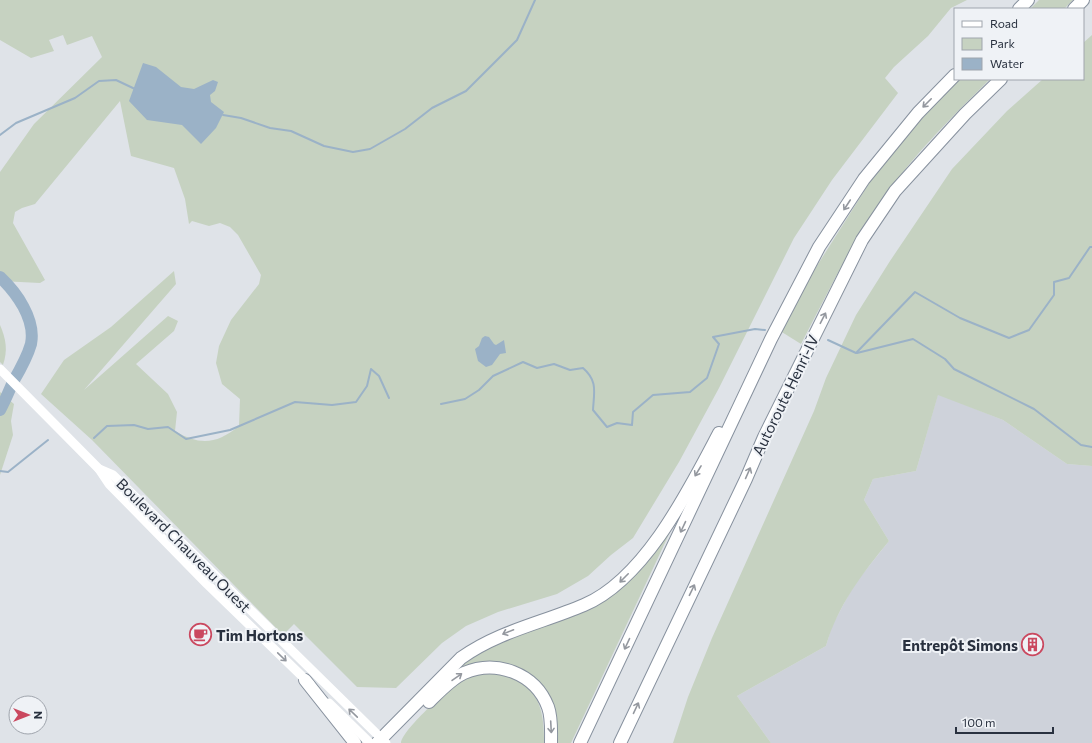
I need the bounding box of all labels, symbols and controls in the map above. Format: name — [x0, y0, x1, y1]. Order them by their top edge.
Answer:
legend — [954, 8, 1084, 80]
text: Road — [990, 16, 1018, 30]
text: Park — [990, 36, 1016, 50]
text: Water — [990, 56, 1024, 70]
one-way arrow — [922, 98, 932, 108]
one-way arrow — [843, 199, 851, 210]
one-way arrow — [819, 312, 827, 324]
street label: Autoroute Henri-IV — [748, 332, 822, 458]
one-way arrow — [693, 465, 701, 477]
one-way arrow — [745, 468, 753, 480]
street label: Boulevard Chauveau Ouest — [113, 474, 255, 616]
one-way arrow — [679, 520, 686, 532]
one-way arrow — [619, 573, 629, 583]
one-way arrow — [689, 584, 696, 596]
cafe icon: Tim Hortons — [188, 622, 214, 648]
place label: Tim Hortons — [216, 626, 303, 644]
one-way arrow — [502, 629, 514, 637]
building icon: Entrepôt Simons — [1020, 632, 1046, 658]
place label: Entrepôt Simons — [902, 636, 1018, 654]
one-way arrow — [623, 638, 630, 650]
one-way arrow — [277, 652, 287, 662]
one-way arrow — [452, 673, 463, 681]
north arrow — [8, 695, 48, 735]
one-way arrow — [633, 702, 640, 714]
one-way arrow — [348, 708, 358, 717]
scale bar — [956, 709, 1053, 735]
text: N — [32, 711, 45, 719]
text: 100 m — [962, 715, 996, 729]
one-way arrow — [547, 720, 555, 733]

